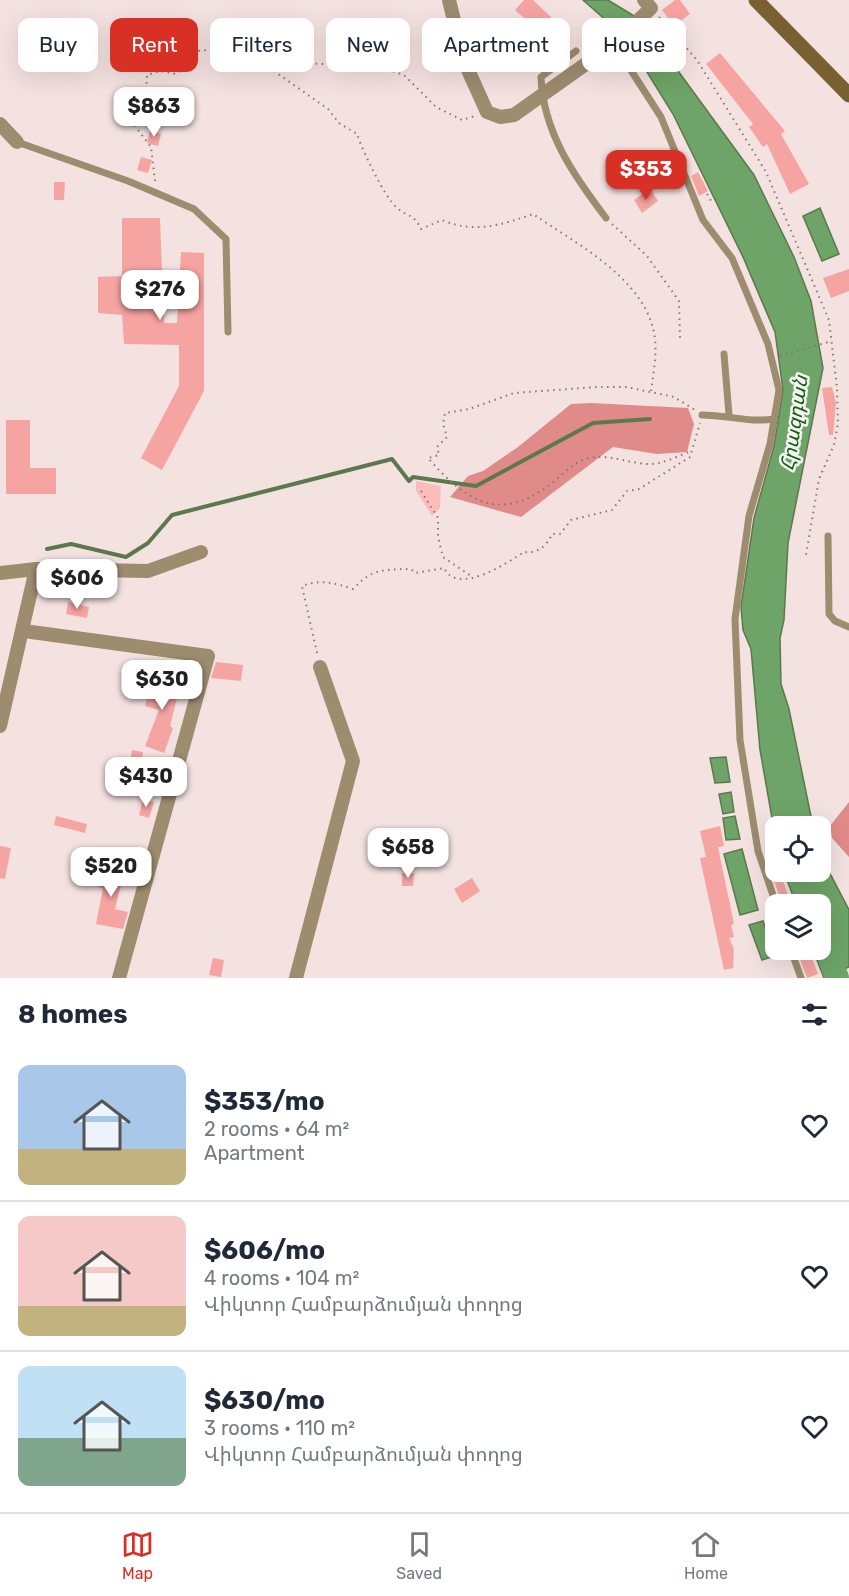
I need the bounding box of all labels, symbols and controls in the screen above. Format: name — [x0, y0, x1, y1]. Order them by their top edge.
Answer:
chip: Buy — [18, 18, 98, 72]
chip: Rent — [110, 18, 198, 72]
chip: Filters — [210, 18, 314, 72]
chip: New — [326, 18, 410, 72]
chip: Apartment — [422, 18, 570, 72]
chip: House — [582, 18, 686, 72]
pin: $863 — [118, 87, 190, 138]
text: $863 — [127, 94, 181, 118]
pin: $353 — [610, 150, 682, 201]
text: $353 — [620, 157, 672, 181]
pin: $276 — [124, 270, 196, 321]
text: $276 — [135, 277, 185, 301]
water label: Հրազդան — [775, 373, 813, 472]
pin: $606 — [41, 559, 113, 610]
text: $606 — [51, 566, 104, 590]
pin: $630 — [126, 660, 198, 711]
text: $630 — [135, 667, 189, 691]
pin: $430 — [110, 757, 182, 808]
text: $430 — [119, 764, 173, 788]
map controls — [765, 816, 831, 960]
button: locate — [765, 816, 831, 882]
pin: $658 — [372, 828, 444, 879]
text: $658 — [382, 835, 434, 859]
pin: $520 — [75, 847, 147, 898]
text: $520 — [85, 854, 137, 878]
button: layers — [765, 894, 831, 960]
icon: filters — [798, 998, 831, 1031]
text: 8 homes — [18, 999, 128, 1030]
text: $353/mo — [204, 1086, 325, 1117]
icon: home — [66, 1089, 138, 1161]
icon: heart — [798, 1109, 831, 1142]
text: 2 rooms · 64 m² — [204, 1117, 349, 1141]
text: Apartment — [204, 1141, 305, 1165]
text: $606/mo — [204, 1235, 325, 1266]
icon: home — [66, 1240, 138, 1312]
icon: heart — [798, 1260, 831, 1293]
text: 4 rooms · 104 m² — [204, 1266, 359, 1290]
text: Վիկտոր Համբարձումյան փողոց — [204, 1292, 523, 1316]
text: $630/mo — [204, 1385, 325, 1416]
icon: home — [66, 1390, 138, 1462]
icon: heart — [798, 1410, 831, 1443]
text: 3 rooms · 110 m² — [204, 1416, 355, 1440]
text: Վիկտոր Համբարձումյան փողոց — [204, 1442, 523, 1466]
tab: Map — [121, 1528, 154, 1583]
tab: Saved — [396, 1528, 442, 1583]
tab: Home — [684, 1528, 728, 1583]

